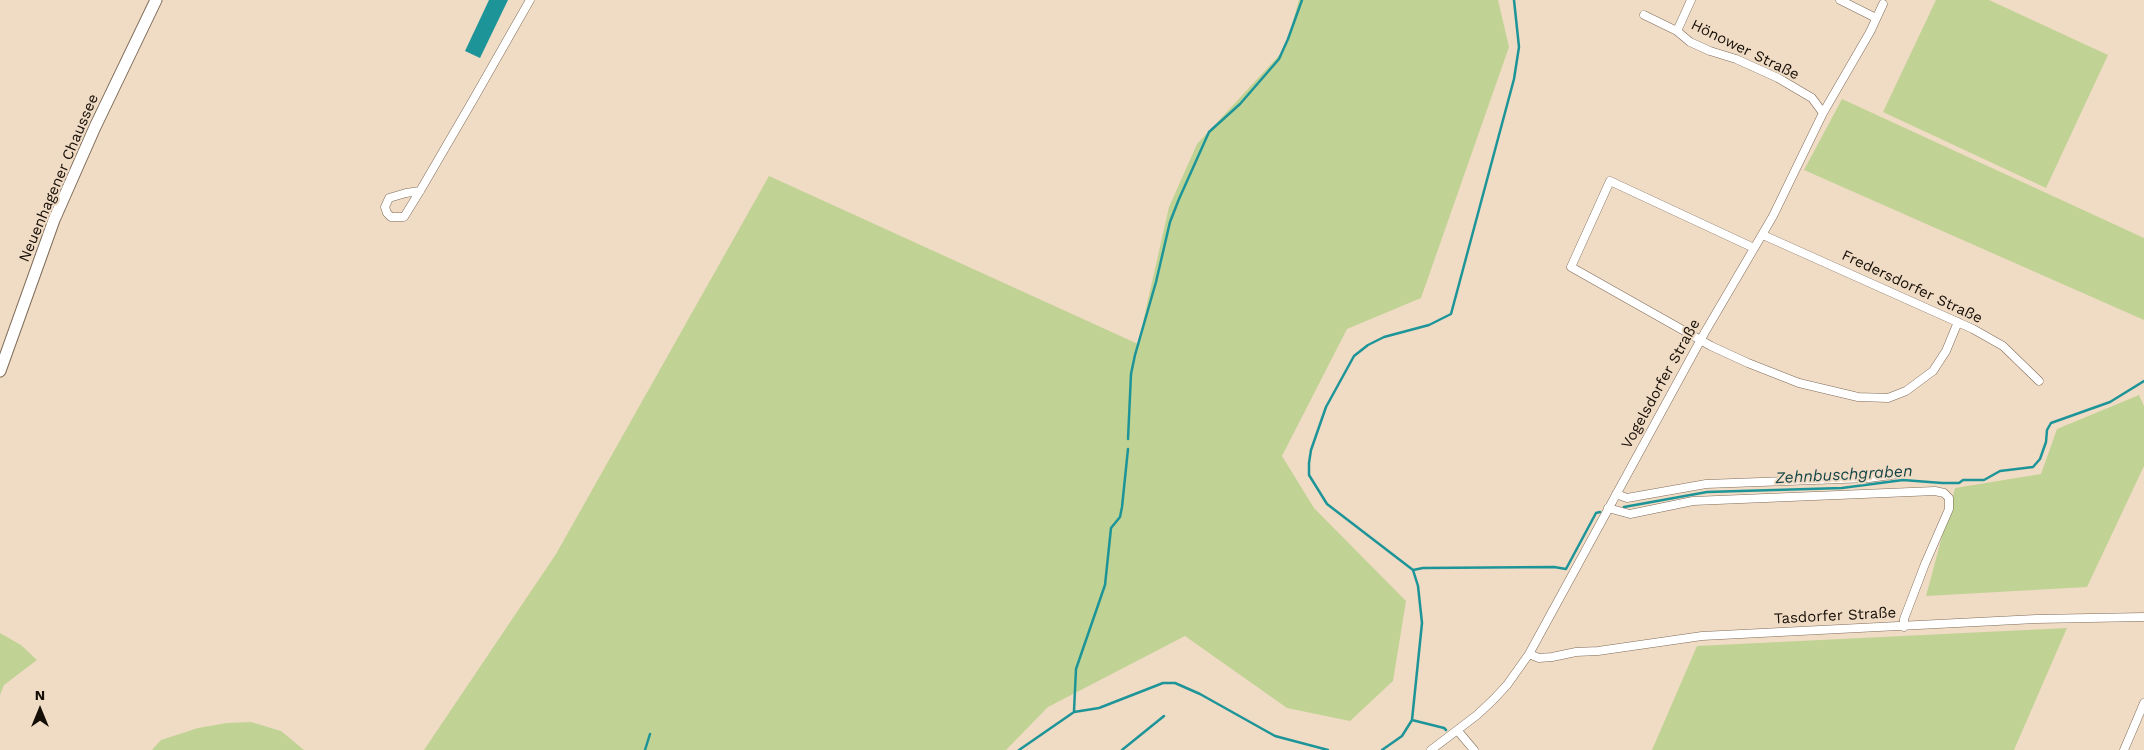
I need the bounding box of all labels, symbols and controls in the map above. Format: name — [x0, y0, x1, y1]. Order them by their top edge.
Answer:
street label: Hönower Straße — [1688, 16, 1802, 84]
street label: Neuenhagener Chaussee — [15, 91, 103, 265]
street label: Fredersdorfer Straße — [1839, 246, 1985, 328]
street label: Vogelsdorfer Straße — [1618, 316, 1704, 452]
water label: Zehnbuschgraben — [1775, 462, 1913, 488]
street label: Tasdorfer Straße — [1773, 604, 1897, 628]
north arrow — [15, 685, 65, 735]
text: N — [35, 687, 45, 703]

